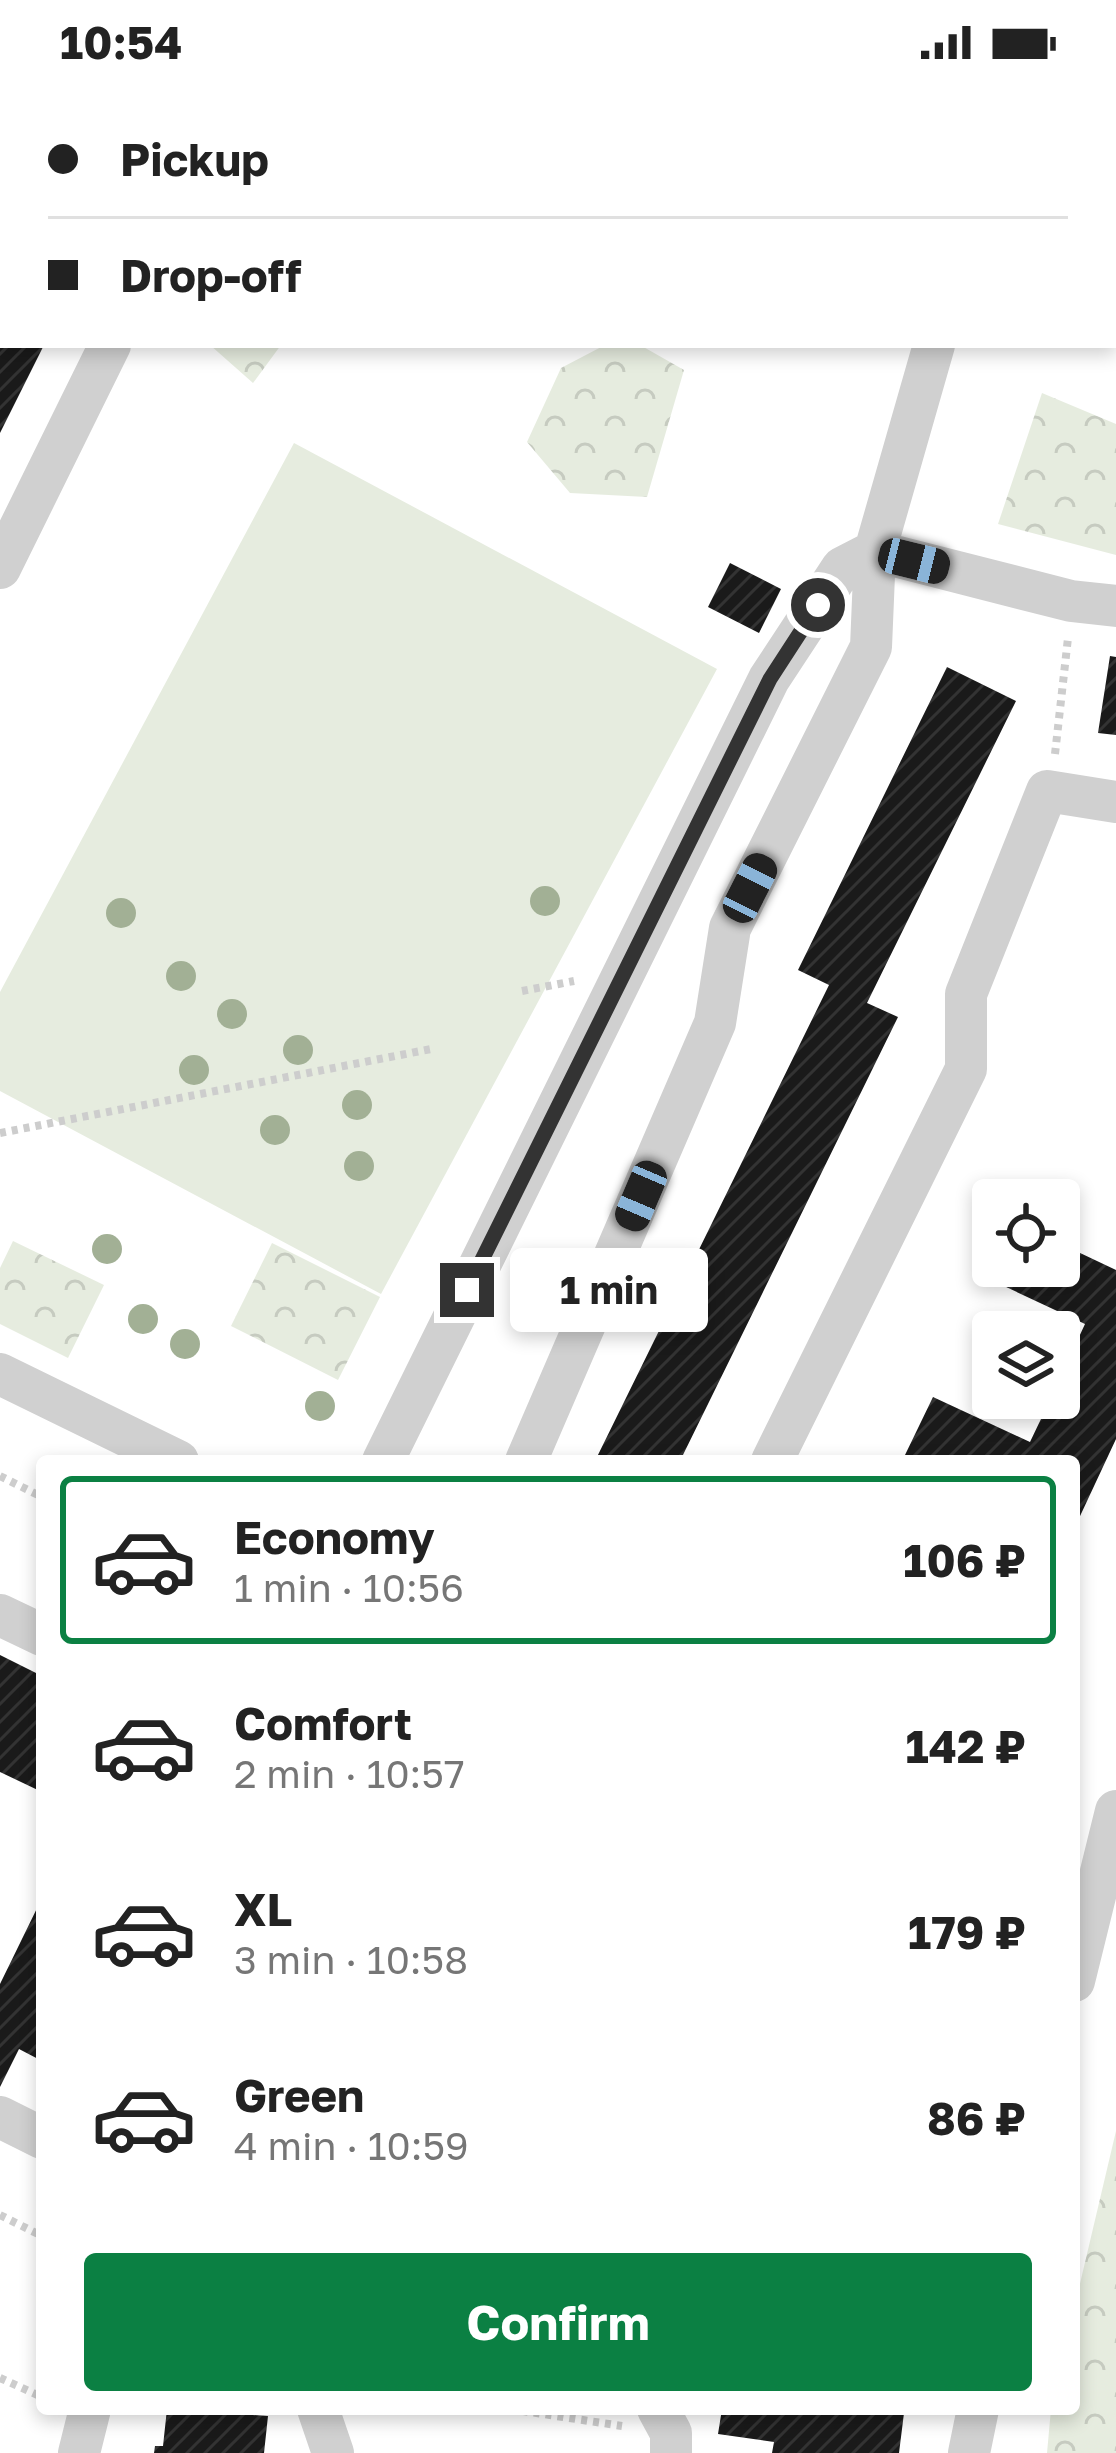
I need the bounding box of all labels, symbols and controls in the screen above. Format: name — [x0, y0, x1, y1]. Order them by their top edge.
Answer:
text: 10:54 — [60, 15, 182, 69]
text: Pickup — [120, 132, 269, 186]
text: Drop-off — [120, 248, 301, 302]
car — [875, 535, 953, 587]
route start — [791, 578, 845, 632]
car — [718, 848, 782, 928]
car — [610, 1156, 672, 1236]
map controls — [972, 1179, 1080, 1419]
button: locate — [972, 1179, 1080, 1287]
callout: 1 min — [509, 1248, 707, 1332]
route end — [440, 1263, 494, 1317]
text: 1 min — [560, 1266, 658, 1313]
button: layers — [972, 1311, 1080, 1419]
icon: car — [90, 1506, 198, 1614]
text: Economy — [234, 1510, 435, 1564]
text: 106 ₽ — [903, 1533, 1026, 1587]
text: 1 min · 10:56 — [234, 1564, 464, 1611]
icon: car — [90, 1692, 198, 1800]
text: Comfort — [234, 1696, 412, 1750]
text: 142 ₽ — [906, 1719, 1026, 1773]
text: 2 min · 10:57 — [234, 1750, 465, 1797]
icon: car — [90, 1878, 198, 1986]
text: XL — [234, 1882, 292, 1936]
text: 179 ₽ — [908, 1905, 1026, 1959]
text: 3 min · 10:58 — [234, 1936, 468, 1983]
icon: car — [90, 2064, 198, 2172]
text: Green — [234, 2068, 364, 2122]
text: 86 ₽ — [927, 2091, 1026, 2145]
text: 4 min · 10:59 — [234, 2122, 469, 2169]
button: Confirm — [84, 2253, 1032, 2391]

